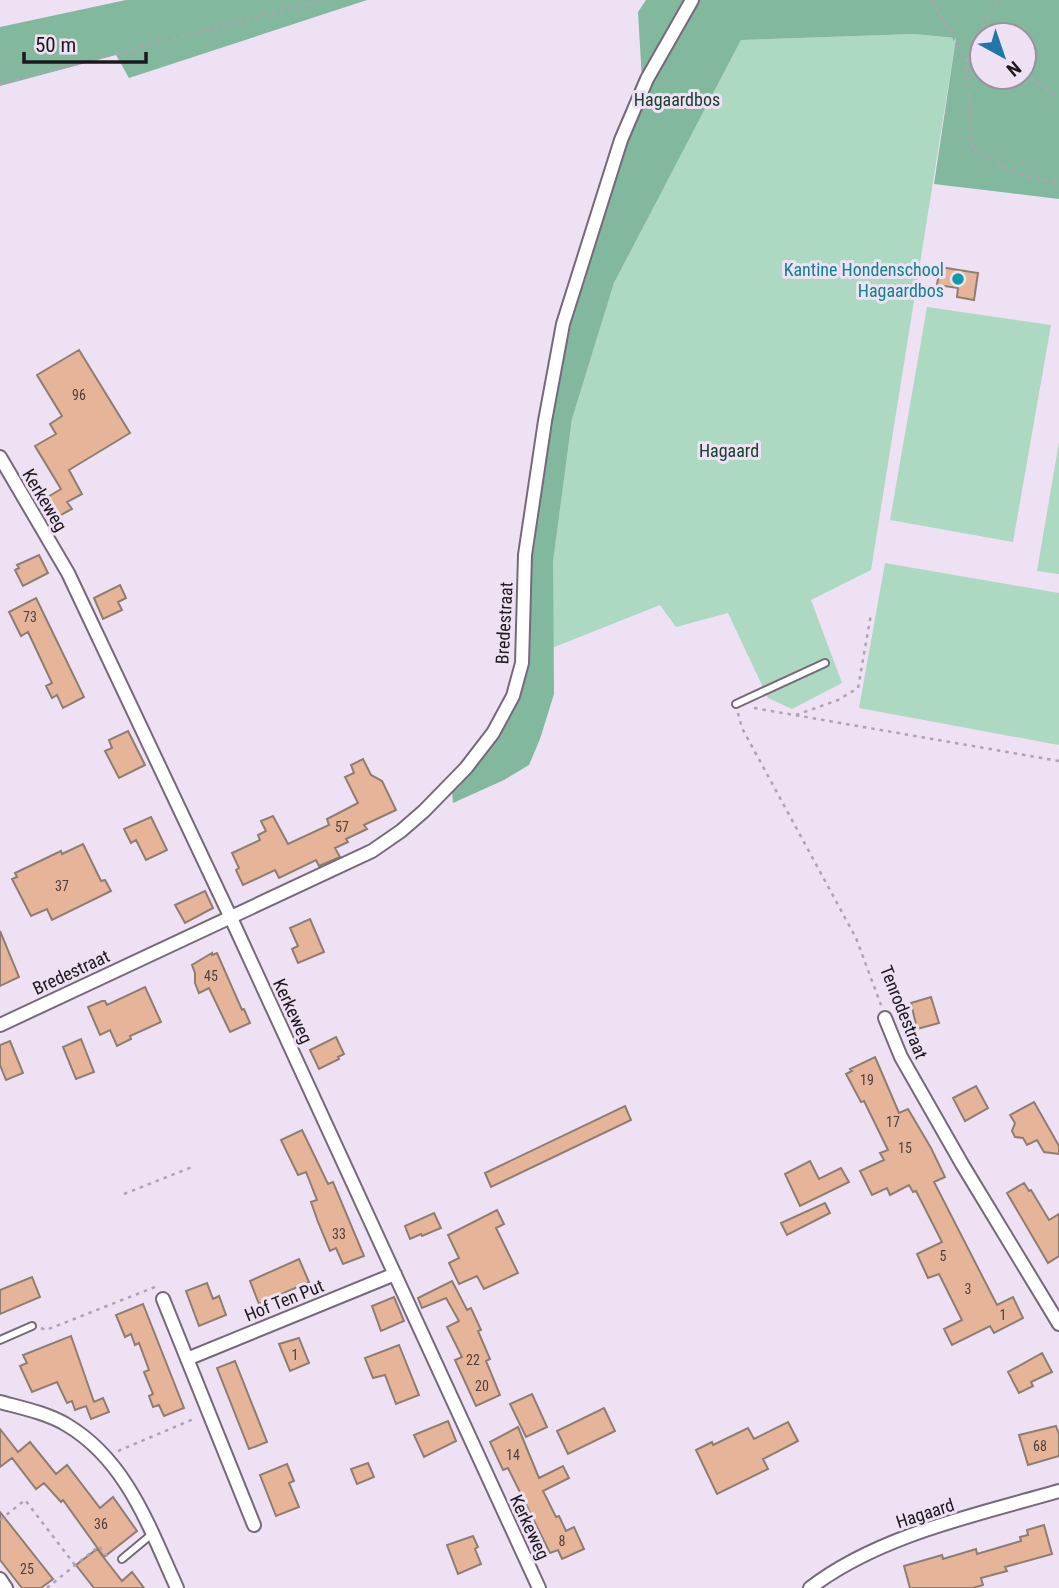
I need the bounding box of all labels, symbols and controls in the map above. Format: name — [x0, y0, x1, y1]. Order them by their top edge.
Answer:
scale bar — [24, 21, 147, 65]
north arrow — [968, 21, 1038, 91]
text: 50 m — [35, 33, 76, 57]
text: N — [1002, 56, 1025, 81]
park label: Hagaardbos — [634, 89, 720, 110]
place label: Kantine Hondenschool Hagaardbos — [784, 259, 944, 301]
marker: Kantine Hondenschool Hagaardbos — [950, 271, 966, 287]
house number: 96 — [72, 387, 86, 403]
park label: Hagaard — [699, 440, 759, 461]
street label: Kerkeweg — [18, 465, 72, 535]
street label: Bredestraat — [491, 581, 517, 665]
house number: 73 — [23, 609, 37, 625]
house number: 57 — [335, 819, 349, 835]
house number: 37 — [55, 878, 69, 894]
street label: Bredestraat — [29, 945, 113, 999]
street label: Tenrodestraat — [876, 962, 932, 1062]
house number: 45 — [204, 968, 218, 984]
street label: Kerkeweg — [269, 975, 317, 1047]
house number: 19 — [860, 1072, 874, 1088]
house number: 17 — [886, 1114, 900, 1130]
house number: 15 — [898, 1140, 912, 1156]
house number: 33 — [332, 1226, 346, 1242]
house number: 5 — [940, 1248, 947, 1264]
street label: Hof Ten Put — [241, 1275, 327, 1325]
house number: 3 — [965, 1281, 971, 1297]
house number: 1 — [1000, 1307, 1006, 1323]
house number: 1 — [292, 1347, 298, 1363]
house number: 22 — [466, 1352, 480, 1368]
house number: 20 — [475, 1378, 489, 1394]
house number: 68 — [1033, 1438, 1047, 1454]
house number: 14 — [506, 1447, 520, 1463]
street label: Kerkeweg — [506, 1491, 554, 1563]
street label: Hagaard — [893, 1494, 957, 1532]
house number: 36 — [94, 1516, 108, 1532]
house number: 8 — [559, 1533, 566, 1549]
house number: 25 — [20, 1561, 34, 1577]

